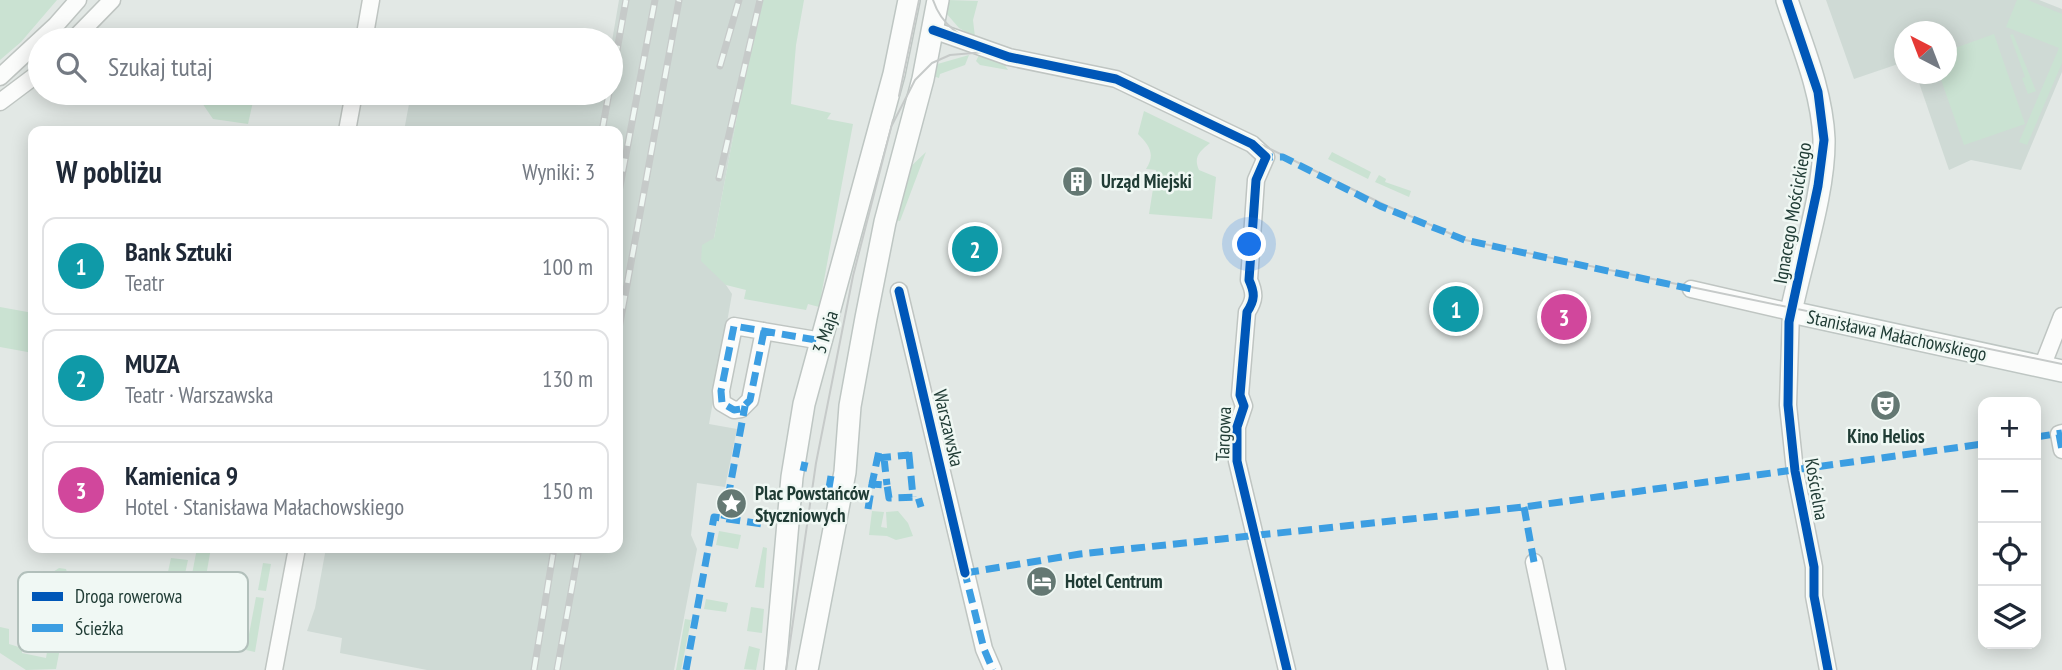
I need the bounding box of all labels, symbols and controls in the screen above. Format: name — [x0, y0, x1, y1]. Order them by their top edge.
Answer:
north arrow — [1894, 21, 1957, 84]
search box — [28, 28, 623, 105]
icon: search — [52, 48, 90, 86]
text: Szukaj tutaj — [108, 50, 213, 83]
street label: Ignacego Mościckiego — [1768, 140, 1816, 286]
text: W pobliżu — [56, 152, 162, 191]
text: Wyniki: 3 — [522, 157, 595, 186]
building icon: Urząd Miejski — [1061, 164, 1095, 198]
place label: Urząd Miejski — [1101, 169, 1192, 193]
pin: 2 — [952, 223, 998, 275]
your location — [1232, 227, 1266, 261]
text: Bank Sztuki — [125, 235, 232, 268]
text: 1 — [76, 252, 87, 281]
text: 100 m — [542, 252, 593, 281]
text: Teatr — [125, 268, 164, 297]
pin: 1 — [1433, 283, 1479, 335]
pin: 3 — [1541, 291, 1587, 343]
street label: Stanisława Małachowskiego — [1805, 304, 1989, 366]
street label: 3 Maja — [807, 307, 843, 357]
text: MUZA — [125, 347, 180, 380]
text: 2 — [76, 364, 87, 393]
text: 130 m — [542, 364, 593, 393]
text: Teatr · Warszawska — [125, 380, 273, 409]
street label: Warszawska — [928, 387, 970, 469]
theatre icon: Kino Helios — [1869, 388, 1903, 422]
map controls — [1978, 397, 2041, 649]
button: + — [1978, 397, 2041, 460]
street label: Targowa — [1210, 406, 1236, 462]
place label: Kino Helios — [1847, 424, 1925, 448]
street label: Kościelna — [1800, 456, 1834, 522]
text: Kamienica 9 — [125, 459, 238, 492]
button: − — [1978, 460, 2041, 523]
text: 3 — [76, 476, 87, 505]
text: 150 m — [542, 476, 593, 505]
place label: Plac Powstańców Styczniowych — [755, 481, 870, 527]
place icon: Plac Powstańców Styczniowych — [715, 487, 749, 521]
text: Hotel · Stanisława Małachowskiego — [125, 492, 404, 521]
button: locate — [1978, 523, 2041, 586]
hotel icon: Hotel Centrum — [1025, 564, 1059, 598]
place label: Hotel Centrum — [1065, 569, 1163, 593]
legend — [18, 572, 248, 652]
text: Droga rowerowa — [75, 584, 182, 608]
button: layers — [1978, 586, 2041, 649]
text: Ścieżka — [75, 616, 124, 640]

